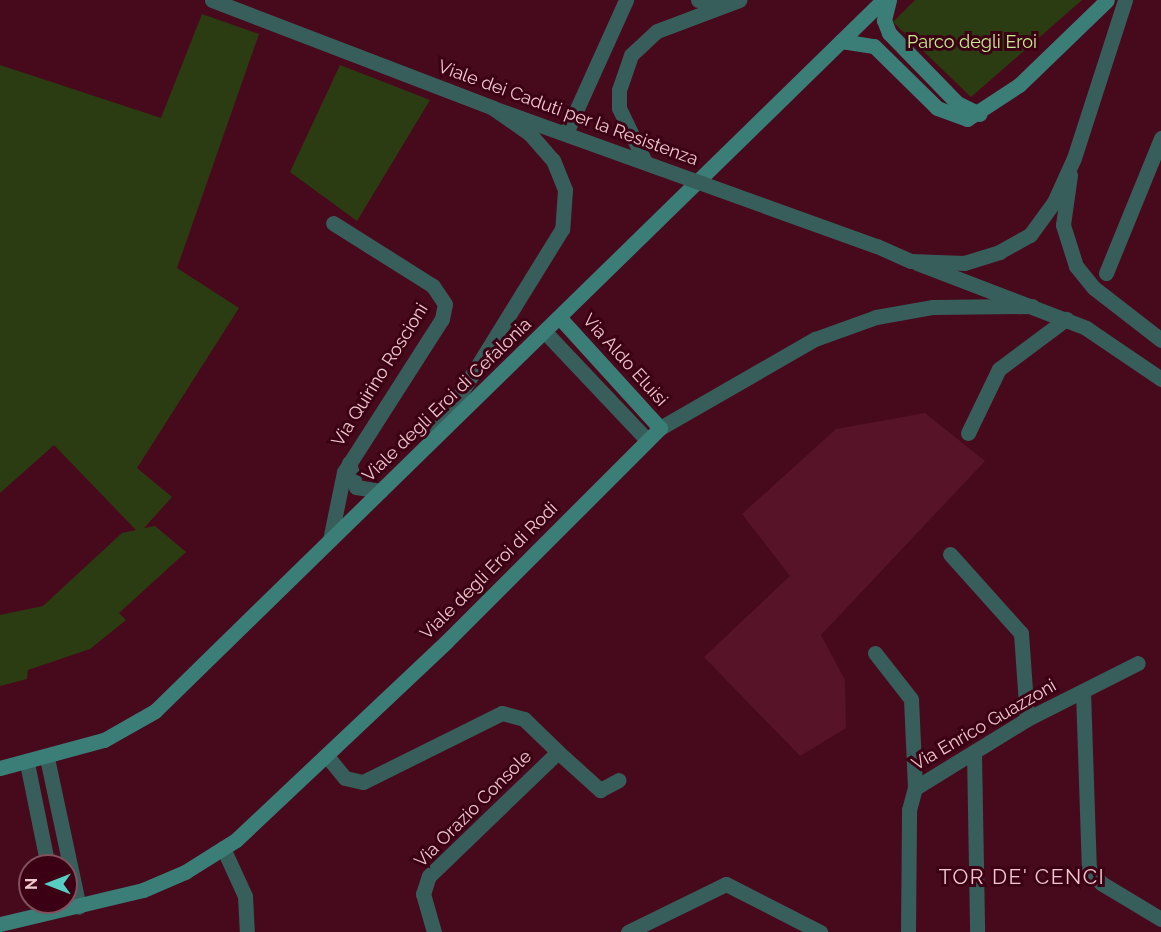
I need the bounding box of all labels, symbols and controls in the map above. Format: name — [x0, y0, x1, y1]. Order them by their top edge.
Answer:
park label: Parco degli Eroi — [907, 31, 1037, 53]
street label: Viale dei Caduti per la Resistenza — [435, 56, 701, 170]
street label: Via Quirino Roscioni — [327, 300, 433, 450]
street label: Via Aldo Eluisi — [578, 309, 672, 411]
street label: Viale degli Eroi di Cefalonia — [358, 314, 536, 486]
street label: Viale degli Eroi di Rodi — [416, 498, 562, 644]
street label: Via Enrico Guazzoni — [908, 675, 1060, 775]
street label: Via Orazio Console — [410, 746, 536, 872]
north arrow — [18, 854, 78, 914]
district label: TOR DE' CENCI — [939, 864, 1105, 890]
text: N — [22, 878, 41, 890]

